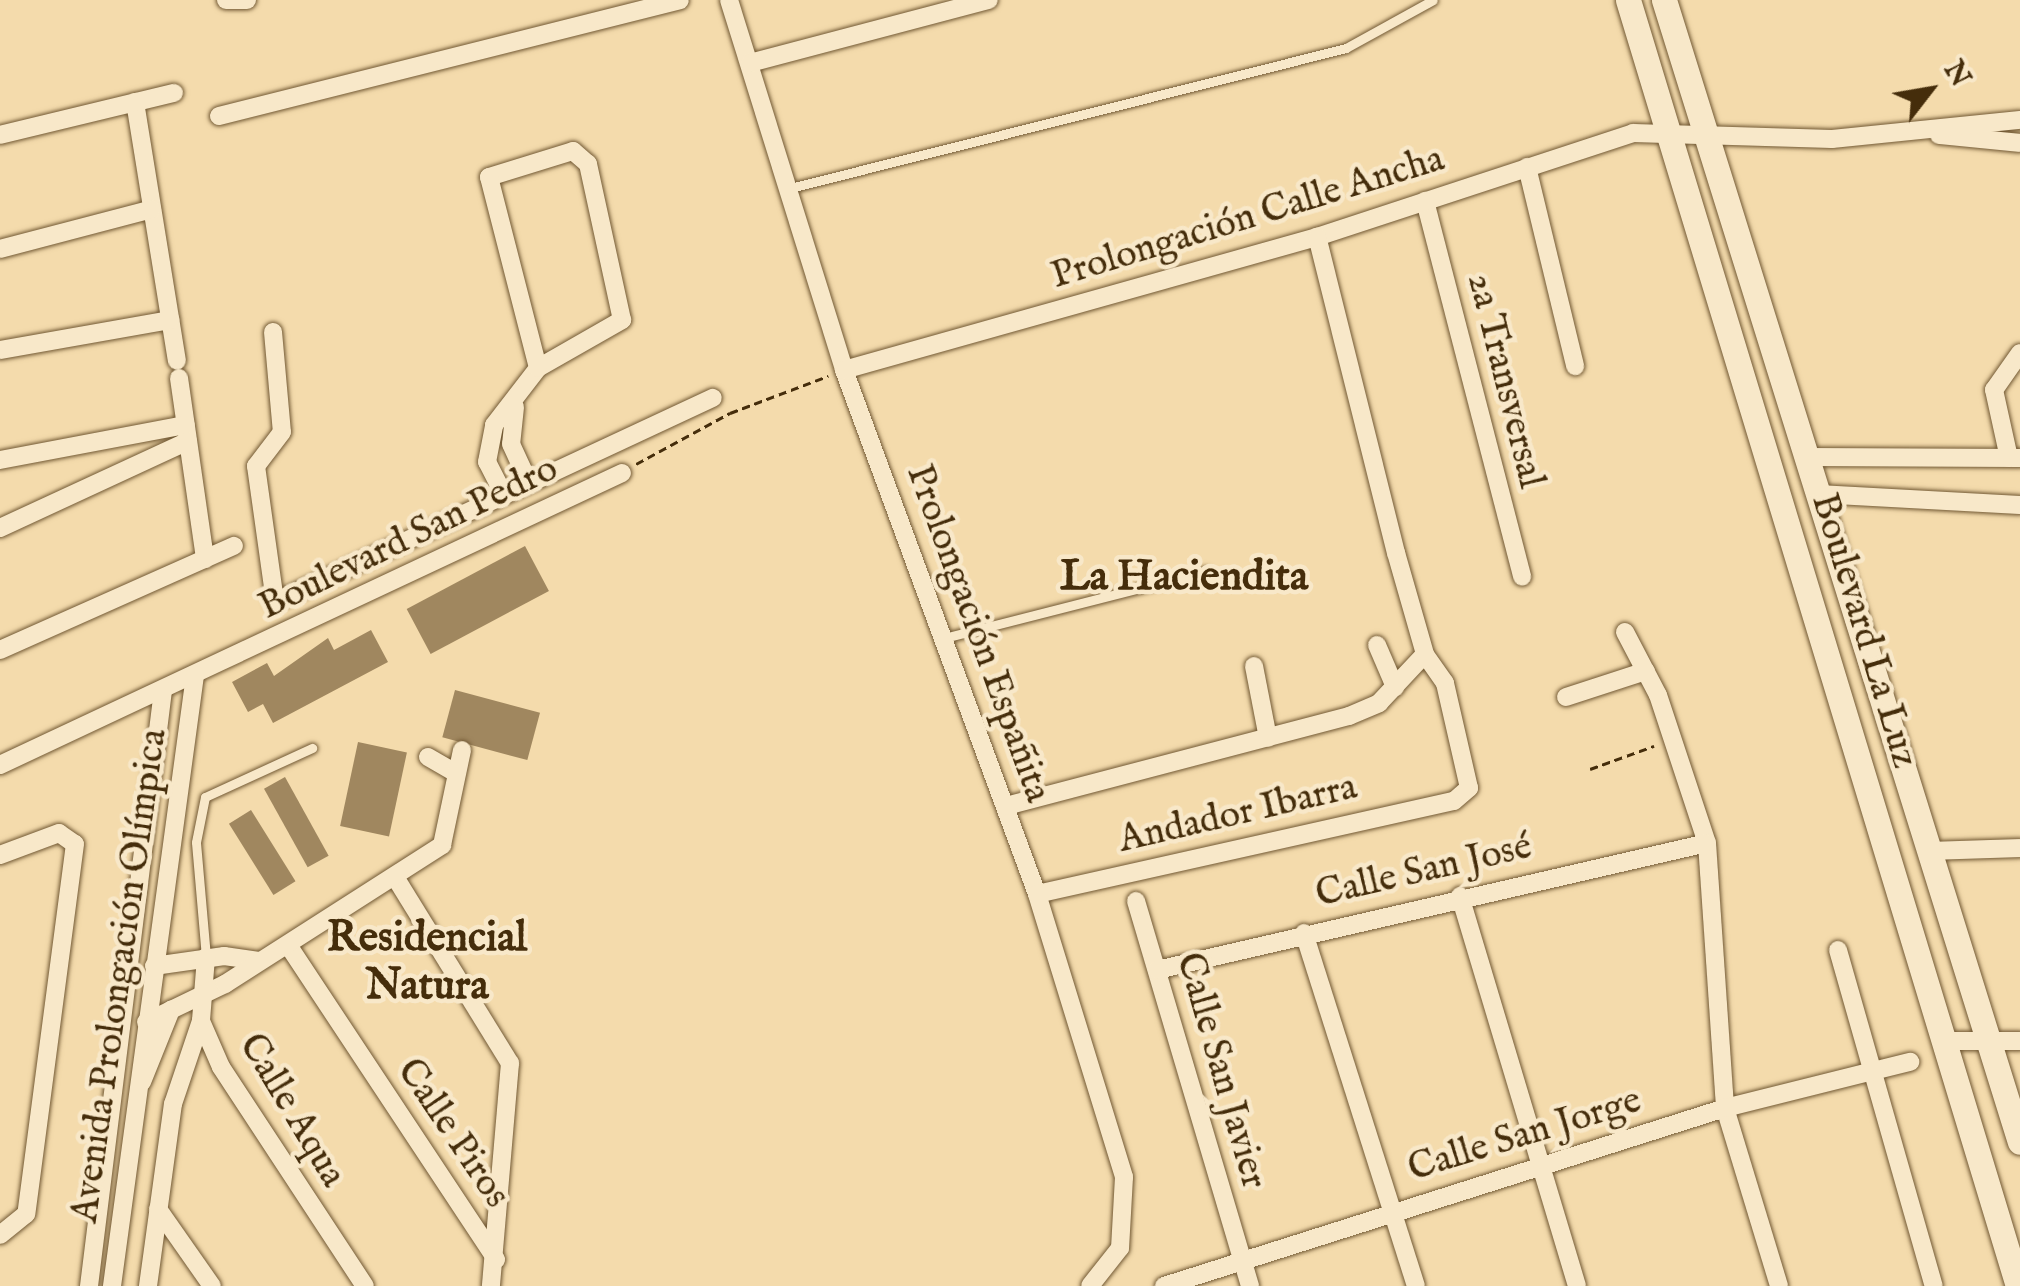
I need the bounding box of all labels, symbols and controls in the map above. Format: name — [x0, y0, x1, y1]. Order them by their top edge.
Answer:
north arrow — [1880, 40, 1980, 140]
text: N — [1935, 55, 1977, 94]
street label: Prolongación Calle Ancha — [1046, 138, 1450, 300]
street label: 2a Transversal — [1455, 269, 1553, 493]
street label: Boulevard San Pedro — [252, 447, 566, 631]
street label: Prolongación Españita — [895, 459, 1059, 809]
street label: Boulevard La Luz — [1800, 488, 1926, 774]
district label: La Haciendita — [1060, 553, 1308, 603]
street label: Avenida Prolongación Olímpica — [64, 726, 178, 1226]
street label: Andador Ibarra — [1115, 765, 1361, 865]
street label: Calle San José — [1312, 825, 1536, 919]
district label: Residencial Natura — [327, 914, 527, 1012]
street label: Calle San Javier — [1165, 948, 1275, 1194]
street label: Calle Aqua — [228, 1026, 354, 1196]
street label: Calle Piros — [386, 1051, 518, 1217]
street label: Calle San Jorge — [1403, 1079, 1647, 1193]

